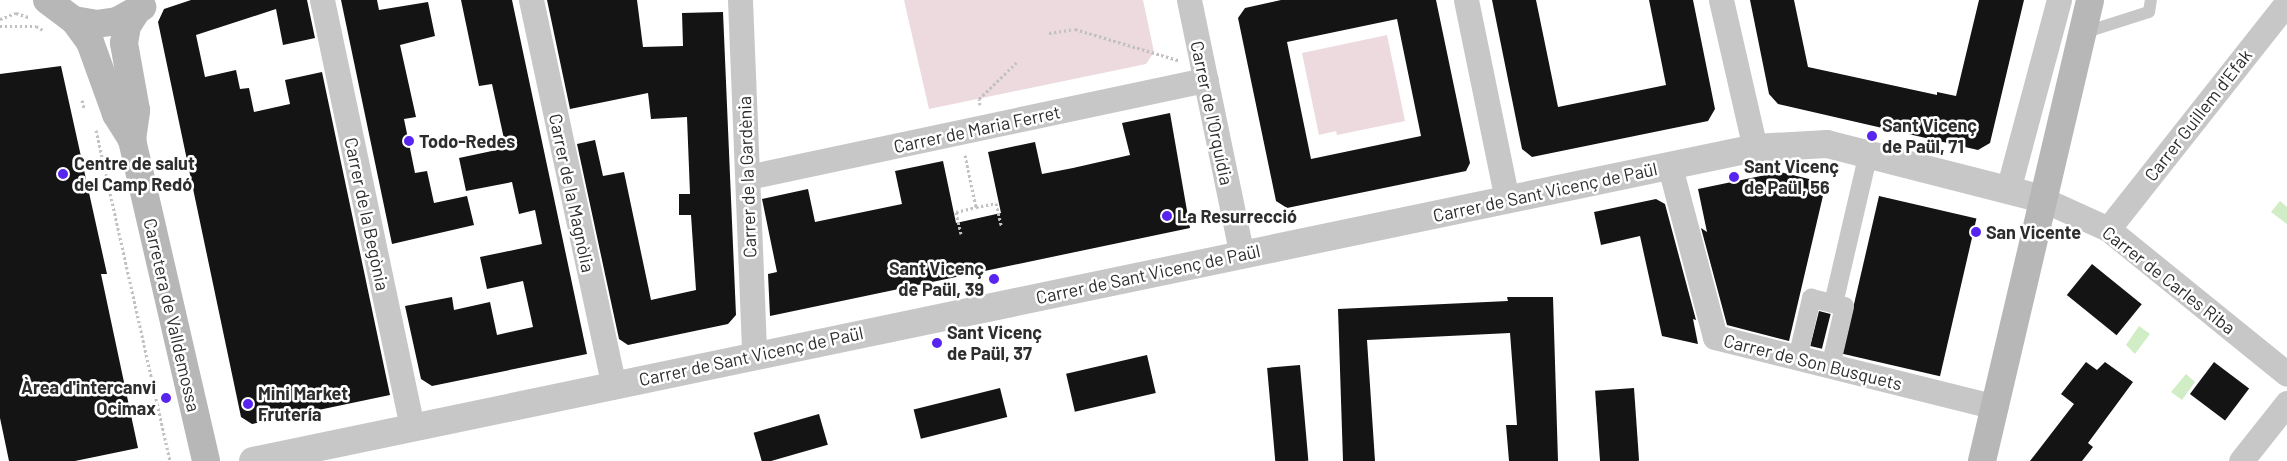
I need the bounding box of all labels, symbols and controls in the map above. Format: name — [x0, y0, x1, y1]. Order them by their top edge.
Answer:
street label: Carrer de l'Orquídia — [1186, 39, 1238, 187]
street label: Carrer Guillem d'Efak — [2140, 45, 2256, 185]
street label: Carrer de la Gardènia — [733, 96, 761, 258]
street label: Carrer de Maria Ferret — [892, 101, 1062, 157]
street label: Carrer de la Magnòlia — [545, 112, 599, 274]
place label: Sant Vicenç de Paül, 71 — [1882, 115, 1977, 158]
place label: Todo-Redes — [419, 130, 515, 152]
marker: Sant Vicenç de Paül, 71 — [1866, 130, 1878, 142]
street label: Carrer de la Begònia — [340, 135, 394, 293]
marker: Todo-Redes — [403, 135, 415, 147]
place label: Centre de salut del Camp Redó — [74, 153, 195, 195]
place label: Sant Vicenç de Paül, 56 — [1744, 156, 1839, 198]
street label: Carrer de Sant Vicenç de Paül — [1431, 158, 1659, 226]
marker: Centre de salut del Camp Redó — [56, 167, 70, 181]
marker: Sant Vicenç de Paül, 56 — [1728, 171, 1740, 183]
place label: La Resurrecció — [1177, 205, 1297, 227]
marker: La Resurrecció — [1161, 210, 1173, 222]
street label: Carretera de Valldemossa — [139, 216, 205, 414]
place label: San Vicente — [1986, 221, 2081, 243]
street label: Carrer de Carles Riba — [2098, 221, 2240, 339]
marker: San Vicente — [1970, 226, 1982, 238]
street label: Carrer de Sant Vicenç de Paül — [1034, 240, 1262, 308]
place label: Sant Vicenç de Paül, 39 — [889, 258, 984, 300]
marker: Sant Vicenç de Paül, 39 — [988, 273, 1000, 285]
street label: Carrer de Sant Vicenç de Paül — [637, 322, 865, 390]
place label: Sant Vicenç de Paül, 37 — [947, 322, 1042, 364]
street label: Carrer de Son Busquets — [1722, 329, 1904, 395]
marker: Sant Vicenç de Paül, 37 — [931, 337, 943, 349]
place label: Àrea d'intercanvi Ocimax — [21, 377, 156, 419]
place label: Mini Market Frutería — [258, 383, 348, 426]
marker: Àrea d'intercanvi Ocimax — [160, 392, 172, 404]
marker: Mini Market Frutería — [242, 398, 254, 410]

